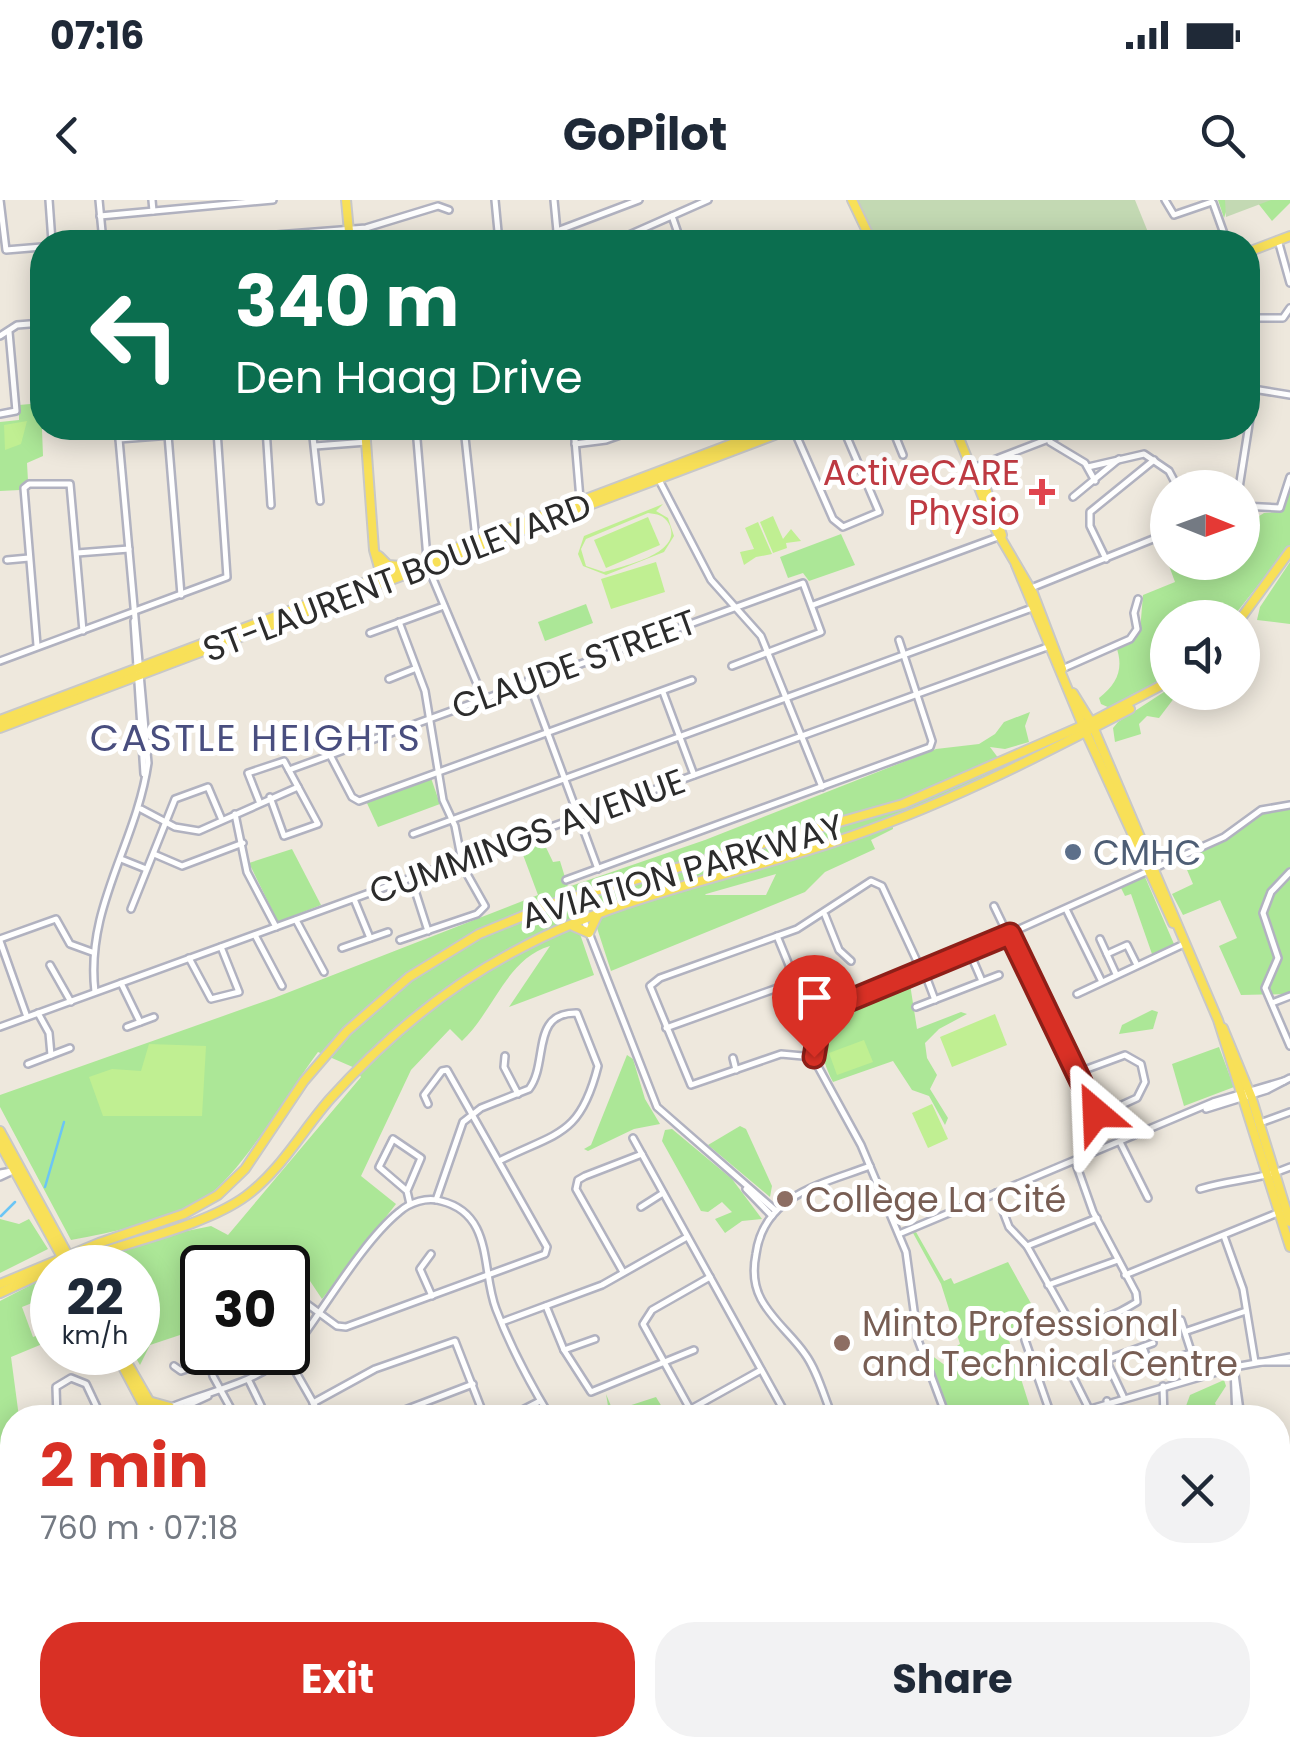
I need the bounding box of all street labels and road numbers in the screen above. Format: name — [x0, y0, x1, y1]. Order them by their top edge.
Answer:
street label: ST-LAURENT BOULEVARD — [196, 480, 598, 674]
street label: CLAUDE STREET — [445, 597, 703, 731]
street label: CUMMINGS AVENUE — [362, 756, 692, 916]
street label: AVIATION PARKWAY — [515, 802, 849, 940]

